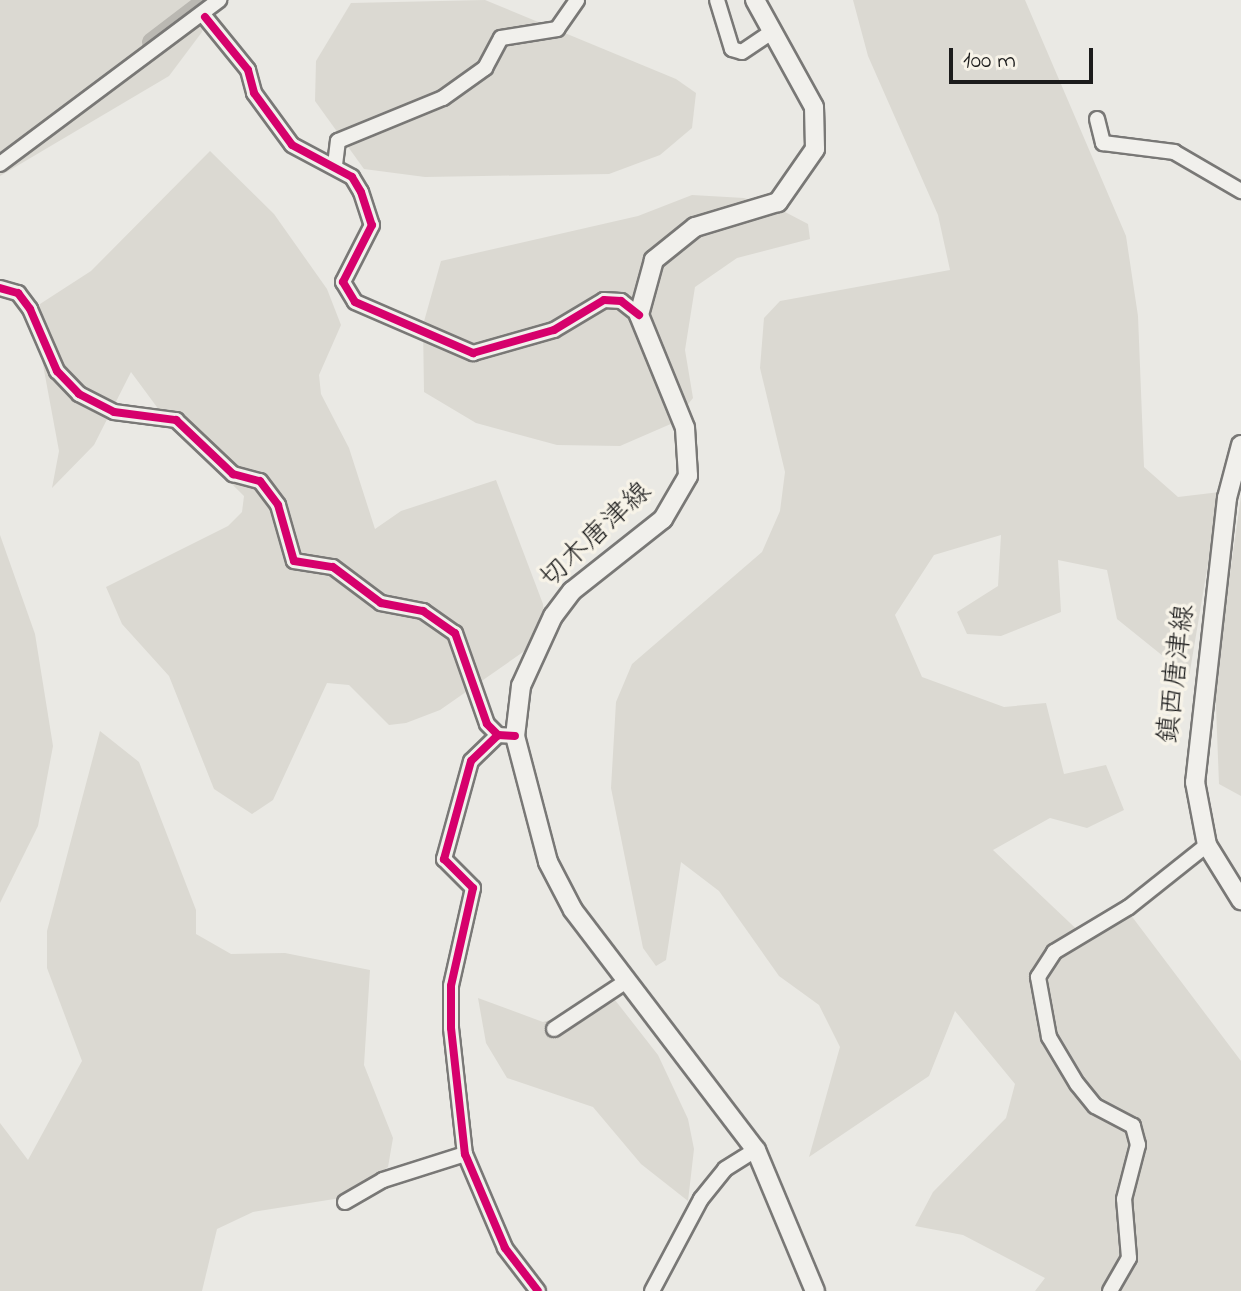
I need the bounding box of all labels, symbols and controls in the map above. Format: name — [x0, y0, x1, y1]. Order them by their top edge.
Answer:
scale bar — [953, 32, 1097, 82]
text: 100 m — [963, 44, 1016, 79]
street label: 切木唐津線 — [534, 476, 660, 596]
street label: 鎮西唐津線 — [1153, 602, 1203, 746]

